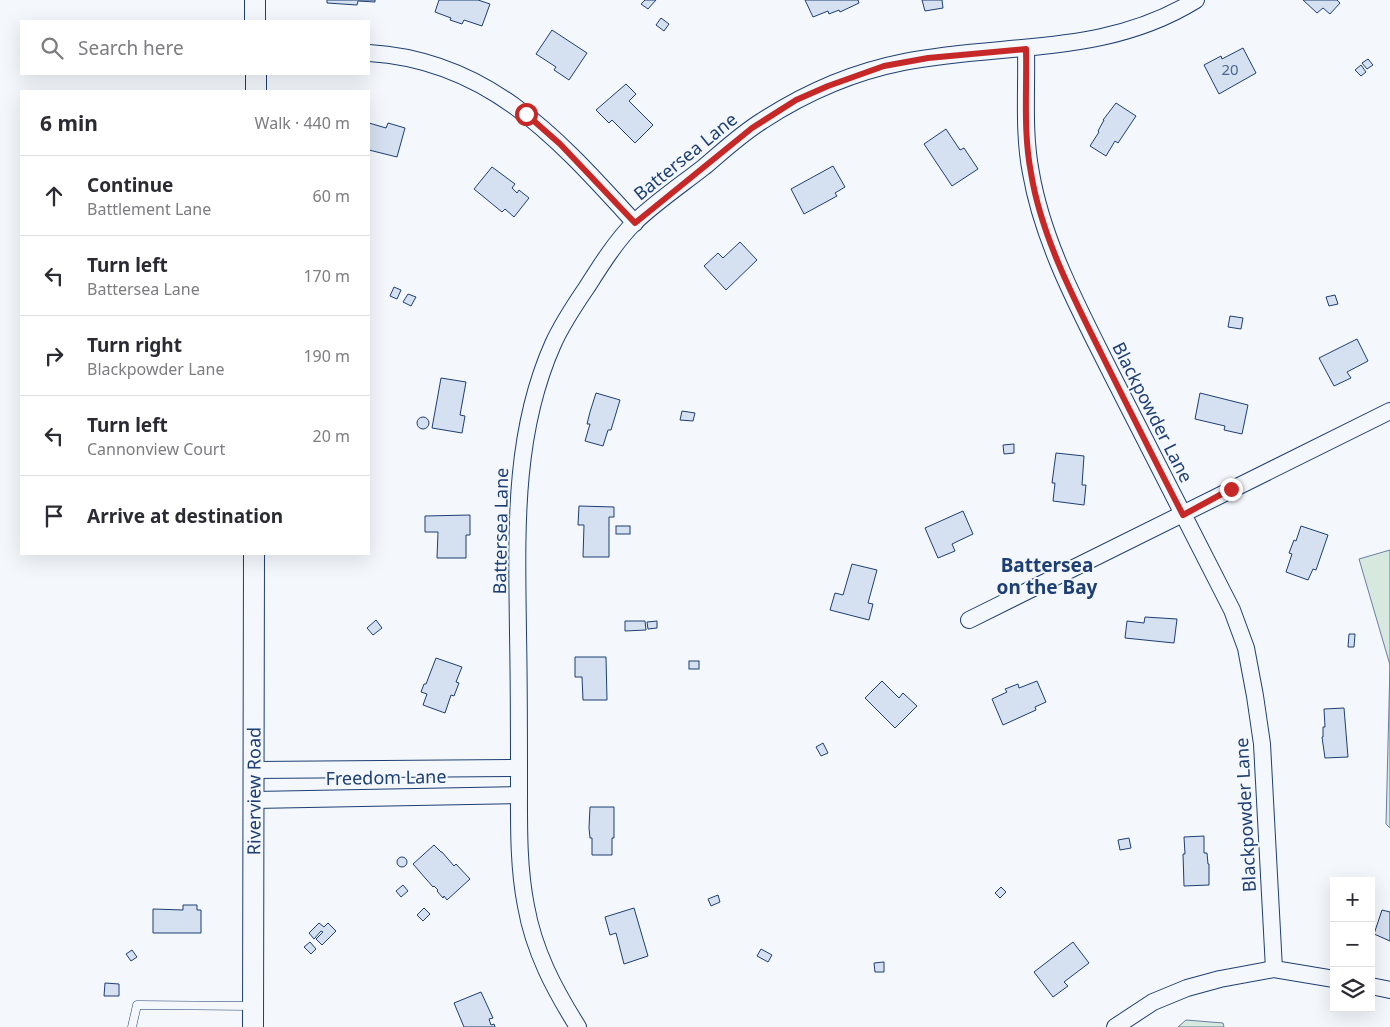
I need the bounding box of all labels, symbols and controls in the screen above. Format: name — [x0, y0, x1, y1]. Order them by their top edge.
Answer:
search box — [20, 20, 370, 75]
icon: search — [38, 34, 66, 62]
text: Search here — [78, 35, 184, 61]
house number: 20 — [1221, 59, 1239, 79]
route start — [515, 103, 538, 126]
street label: Battersea Lane — [628, 107, 742, 205]
text: 6 min — [40, 109, 98, 137]
text: Walk · 440 m — [255, 112, 350, 134]
text: Continue — [87, 172, 173, 198]
icon: ahead — [40, 182, 68, 210]
text: 60 m — [313, 185, 350, 207]
text: Battlement Lane — [87, 198, 211, 220]
text: Turn left — [87, 252, 168, 278]
icon: left — [40, 262, 68, 290]
text: 170 m — [303, 265, 350, 287]
text: Battersea Lane — [87, 278, 200, 300]
text: Turn right — [87, 332, 182, 358]
street label: Blackpowder Lane — [1107, 338, 1199, 486]
icon: right — [40, 342, 68, 370]
text: 190 m — [303, 345, 350, 367]
text: Blackpowder Lane — [87, 358, 224, 380]
text: Turn left — [87, 412, 168, 438]
icon: left — [40, 422, 68, 450]
text: 20 m — [313, 425, 350, 447]
text: Cannonview Court — [87, 438, 225, 460]
street label: Battersea Lane — [487, 467, 513, 595]
route end — [1220, 478, 1243, 501]
icon: arrive — [40, 502, 68, 530]
text: Arrive at destination — [87, 503, 283, 529]
district label: Battersea on the Bay — [997, 552, 1098, 600]
street label: Riverview Road — [241, 727, 266, 855]
street label: Blackpowder Lane — [1229, 737, 1261, 893]
street label: Freedom Lane — [325, 764, 447, 790]
map controls — [1330, 877, 1375, 1012]
button: + — [1330, 877, 1375, 922]
button: − — [1330, 922, 1375, 967]
button: layers — [1330, 967, 1375, 1012]

